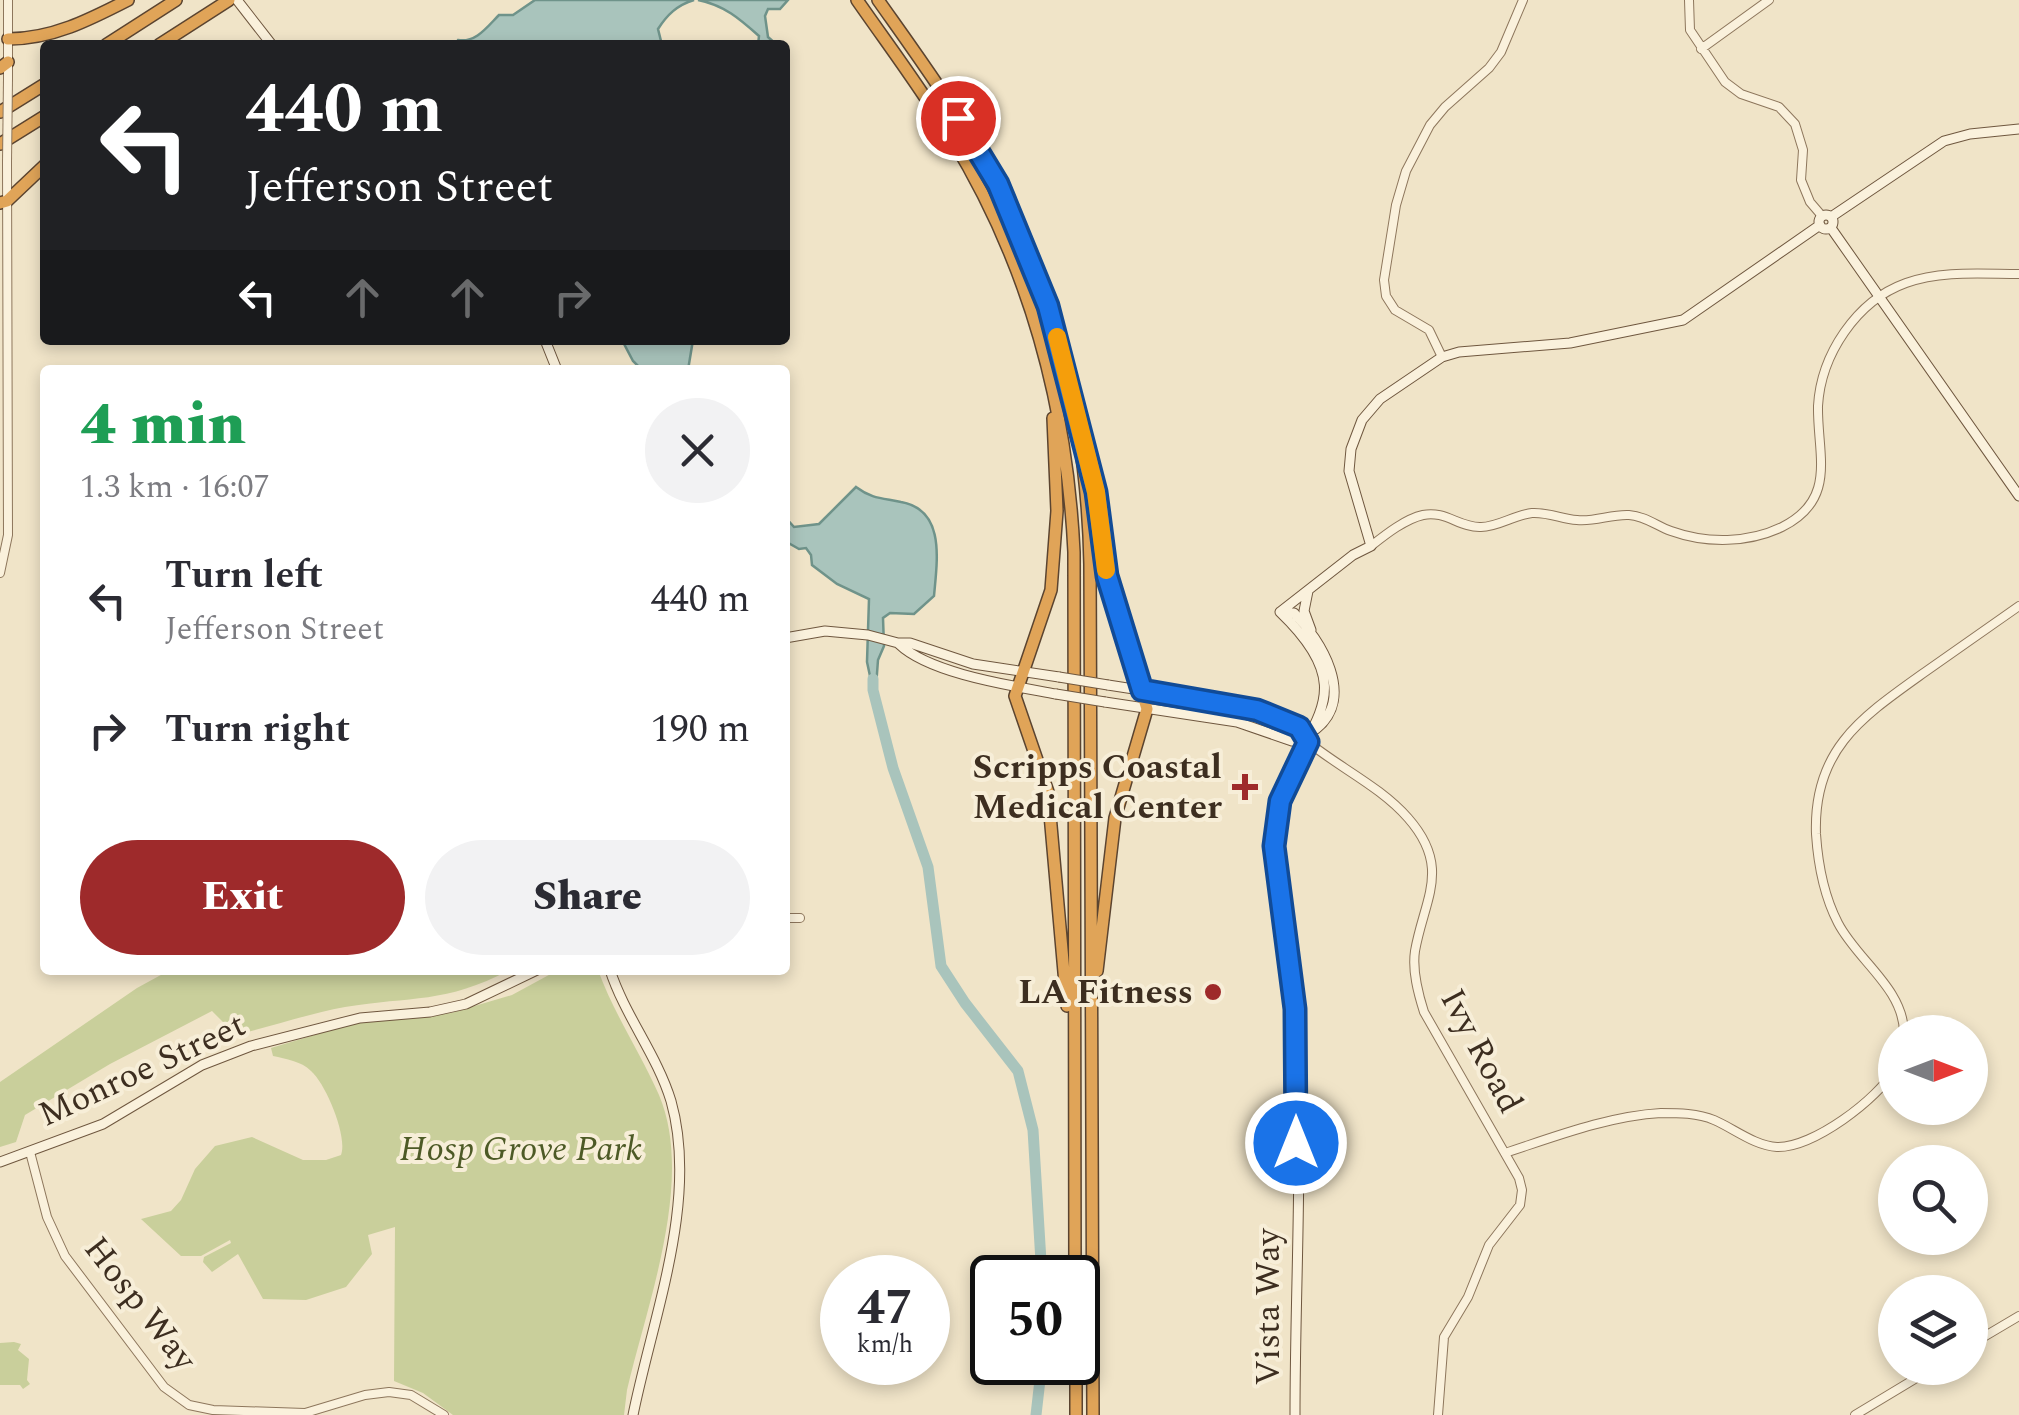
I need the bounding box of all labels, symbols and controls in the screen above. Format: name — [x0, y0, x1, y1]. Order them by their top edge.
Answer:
text: 440 m — [245, 57, 443, 163]
pin — [916, 76, 1001, 161]
icon: left — [80, 80, 210, 210]
icon: arrive — [931, 91, 986, 146]
text: Jefferson Street — [245, 153, 553, 222]
icon: left — [230, 270, 285, 325]
icon: ahead — [335, 270, 390, 325]
icon: ahead — [440, 270, 495, 325]
icon: right — [545, 270, 600, 325]
text: 4 min — [80, 379, 246, 471]
button: close — [645, 398, 750, 503]
text: 1.3 km · 16:07 — [80, 463, 269, 512]
text: Turn left — [165, 547, 323, 605]
text: 440 m — [651, 571, 750, 629]
icon: left — [80, 573, 135, 628]
text: Jefferson Street — [165, 605, 384, 654]
text: Turn right — [165, 701, 350, 759]
text: 190 m — [651, 701, 750, 759]
icon: right — [80, 703, 135, 758]
place label: Scripps Coastal Medical Center — [973, 741, 1222, 834]
marker: Scripps Coastal Medical Center — [1232, 774, 1258, 800]
button: Exit — [80, 840, 405, 955]
button: Share — [425, 840, 750, 955]
place label: LA Fitness — [1018, 966, 1193, 1019]
street label: Ivy Road — [1426, 979, 1536, 1123]
marker: LA Fitness — [1202, 981, 1224, 1003]
street label: Monroe Street — [30, 999, 254, 1141]
north arrow — [1878, 1015, 1988, 1125]
map controls — [1878, 1015, 1988, 1385]
position arrow — [1244, 1091, 1348, 1195]
park label: Hosp Grove Park — [400, 1123, 642, 1176]
button: search — [1878, 1145, 1988, 1255]
street label: Hosp Way — [70, 1225, 210, 1384]
street label: Vista Way — [1242, 1227, 1295, 1386]
speed limit sign: 50 — [970, 1255, 1100, 1385]
text: 47 — [857, 1270, 913, 1346]
button: layers — [1878, 1275, 1988, 1385]
text: km/h — [857, 1326, 913, 1364]

